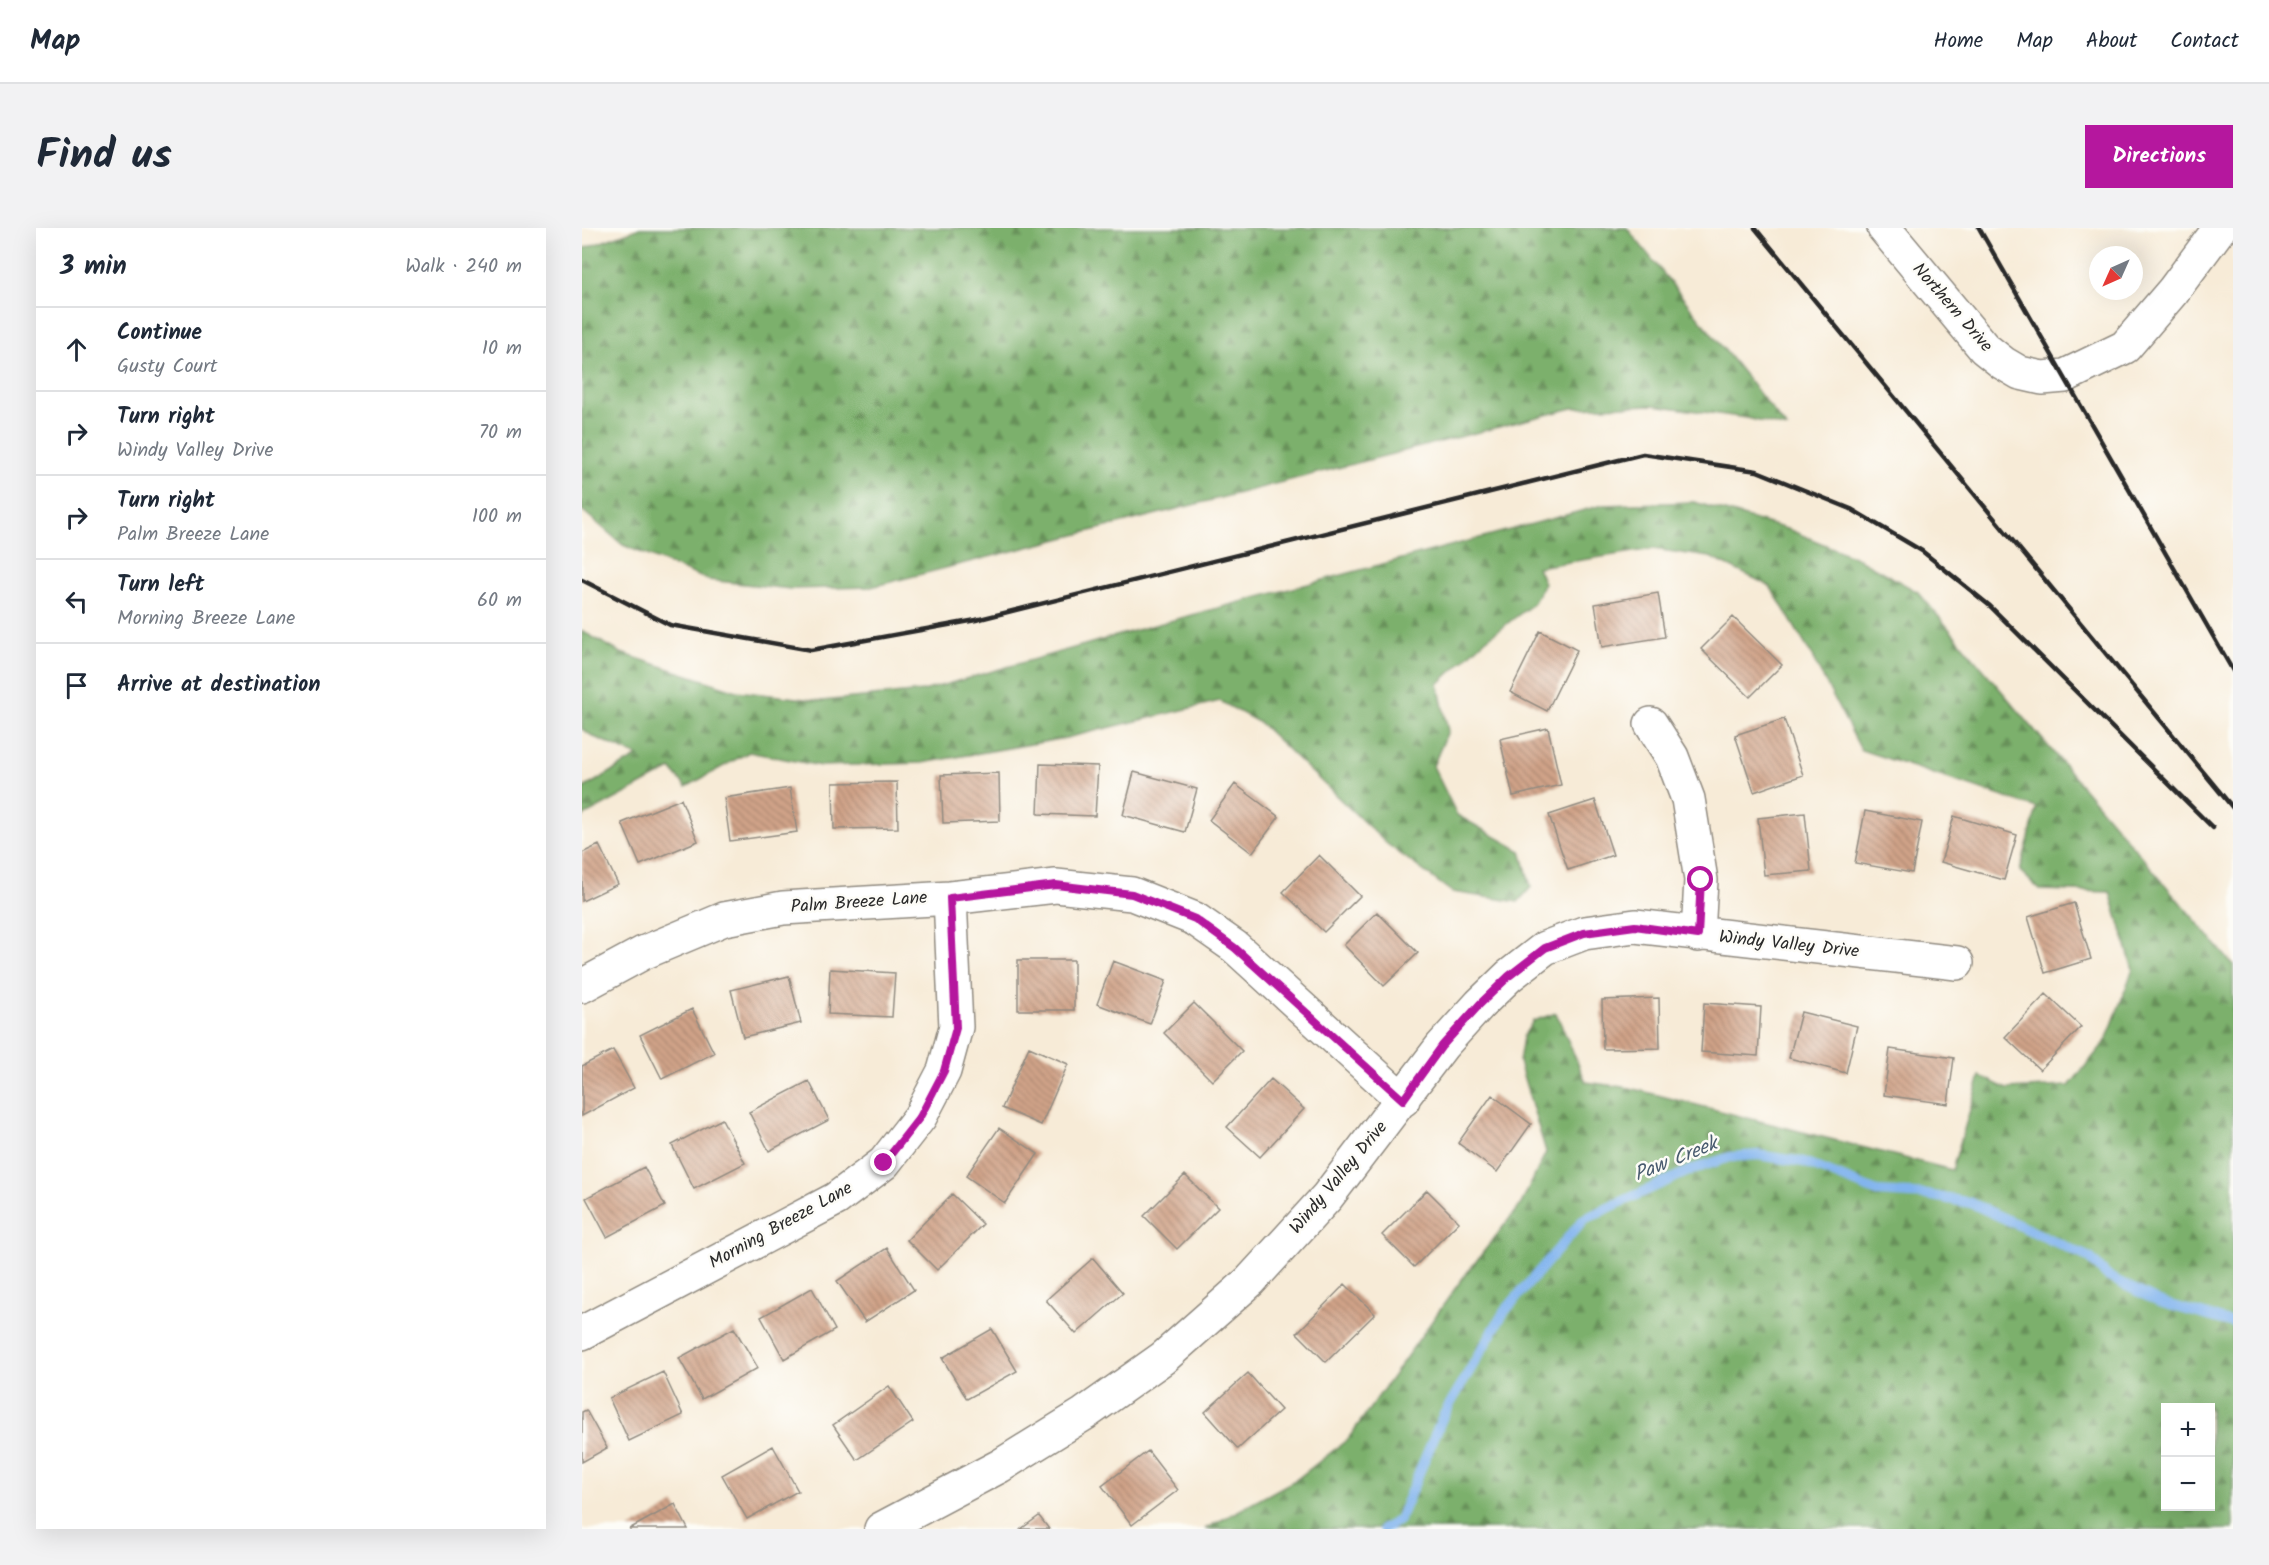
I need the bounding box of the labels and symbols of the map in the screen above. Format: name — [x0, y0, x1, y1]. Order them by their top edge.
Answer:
north arrow — [2089, 246, 2143, 300]
street label: Northern Drive — [1905, 256, 1999, 360]
route start — [1687, 866, 1713, 892]
street label: Palm Breeze Lane — [790, 884, 928, 922]
street label: Windy Valley Drive — [1717, 923, 1861, 967]
street label: Windy Valley Drive — [1283, 1115, 1395, 1241]
water label: Paw Creek — [1629, 1128, 1725, 1191]
route end — [870, 1149, 896, 1175]
street label: Morning Breeze Lane — [704, 1174, 858, 1278]

